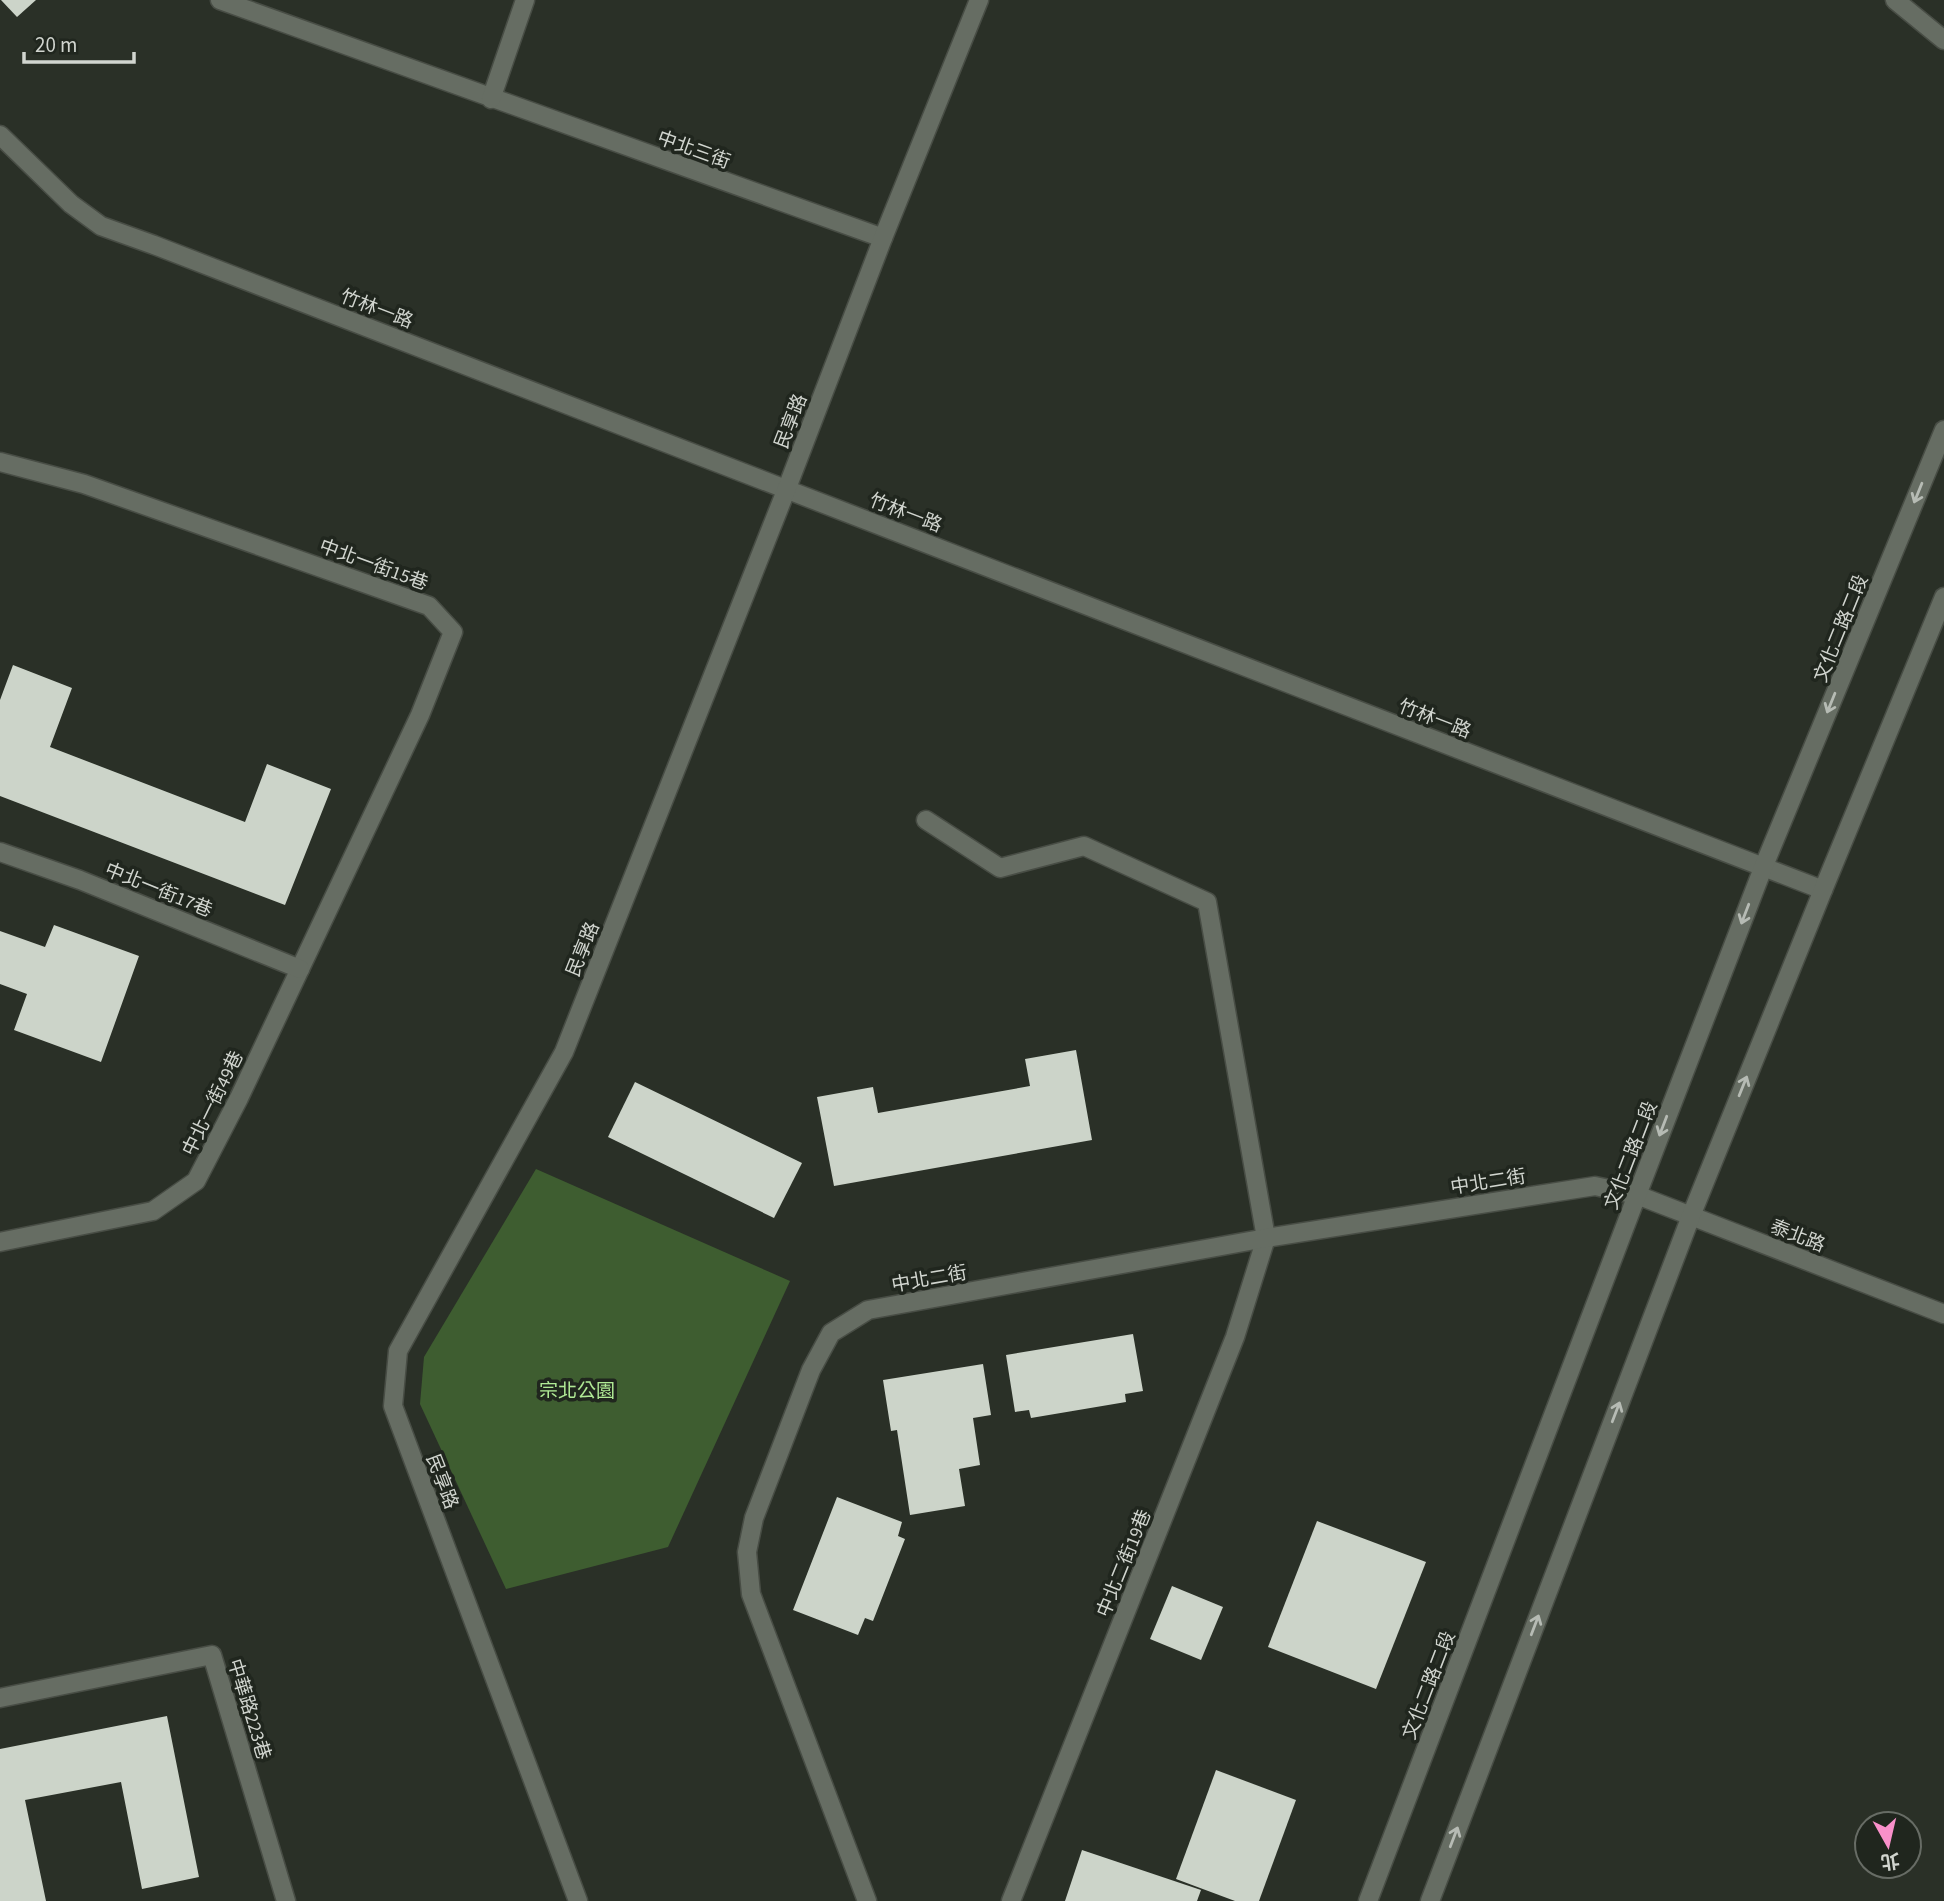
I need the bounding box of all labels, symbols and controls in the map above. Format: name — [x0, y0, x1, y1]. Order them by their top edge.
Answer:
scale bar — [24, 21, 135, 65]
text: 20 m — [35, 30, 77, 60]
street label: 中北三街 — [653, 125, 734, 176]
street label: 竹林一路 — [336, 283, 417, 336]
street label: 民享路 — [769, 390, 814, 453]
one-way arrow — [1911, 482, 1924, 503]
street label: 竹林一路 — [865, 487, 946, 540]
street label: 中北一街15巷 — [315, 533, 432, 598]
street label: 文化二路二段 — [1808, 571, 1875, 686]
one-way arrow — [1824, 692, 1837, 714]
street label: 竹林一路 — [1394, 693, 1475, 746]
street label: 中北一街17巷 — [101, 857, 216, 924]
one-way arrow — [1738, 903, 1751, 924]
street label: 民享路 — [560, 918, 607, 981]
street label: 中北一街49巷 — [176, 1047, 250, 1161]
one-way arrow — [1738, 1076, 1751, 1097]
street label: 文化二路二段 — [1598, 1097, 1664, 1214]
one-way arrow — [1656, 1115, 1669, 1137]
street label: 中北二街 — [1449, 1163, 1528, 1202]
street label: 泰北路 — [1766, 1214, 1829, 1259]
street label: 中北二街 — [889, 1260, 969, 1299]
park label: 宗北公園 — [539, 1378, 615, 1405]
one-way arrow — [1611, 1402, 1624, 1423]
street label: 民享路 — [419, 1450, 464, 1513]
street label: 中北二街19巷 — [1091, 1506, 1158, 1621]
one-way arrow — [1530, 1614, 1543, 1636]
street label: 文化二路二段 — [1396, 1627, 1462, 1744]
street label: 中華路223巷 — [220, 1656, 277, 1763]
north arrow — [1853, 1810, 1923, 1880]
one-way arrow — [1449, 1827, 1462, 1849]
text: 北 — [1879, 1846, 1901, 1875]

